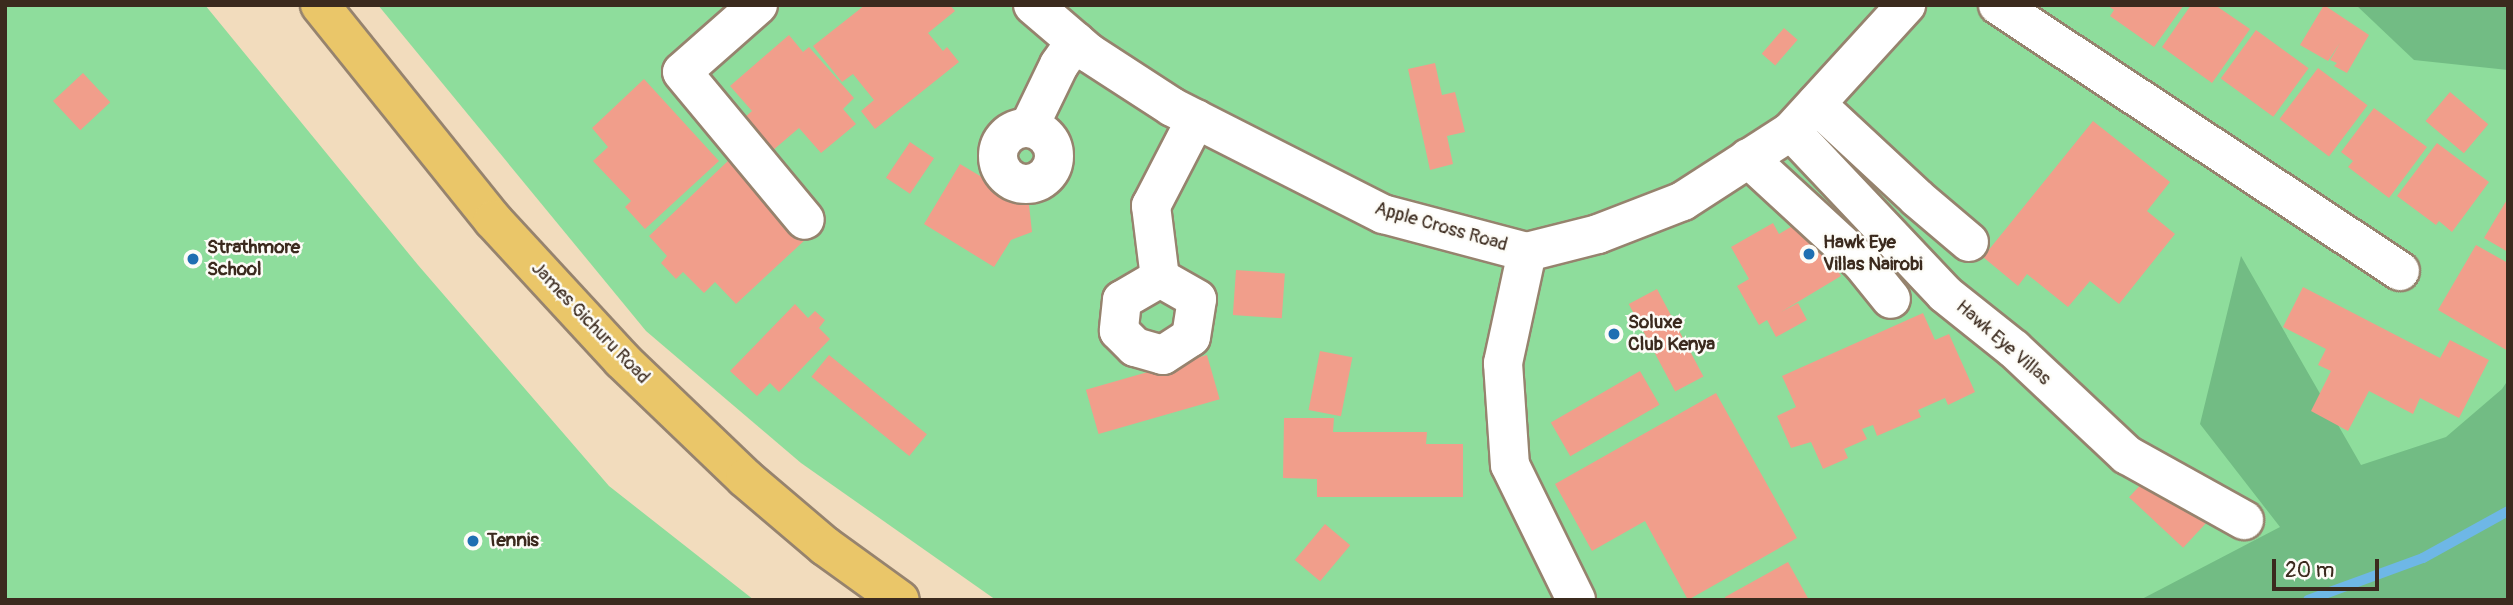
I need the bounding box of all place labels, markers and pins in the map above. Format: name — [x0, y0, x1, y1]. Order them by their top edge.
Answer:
place label: Hawk Eye Villas Nairobi — [1823, 232, 1923, 276]
place label: Strathmore School — [207, 237, 300, 281]
marker: Hawk Eye Villas Nairobi — [1801, 246, 1817, 262]
marker: Strathmore School — [185, 251, 201, 267]
place label: Soluxe Club Kenya — [1628, 312, 1715, 356]
marker: Soluxe Club Kenya — [1606, 326, 1622, 342]
place label: Tennis — [487, 530, 539, 552]
marker: Tennis — [465, 533, 481, 549]

